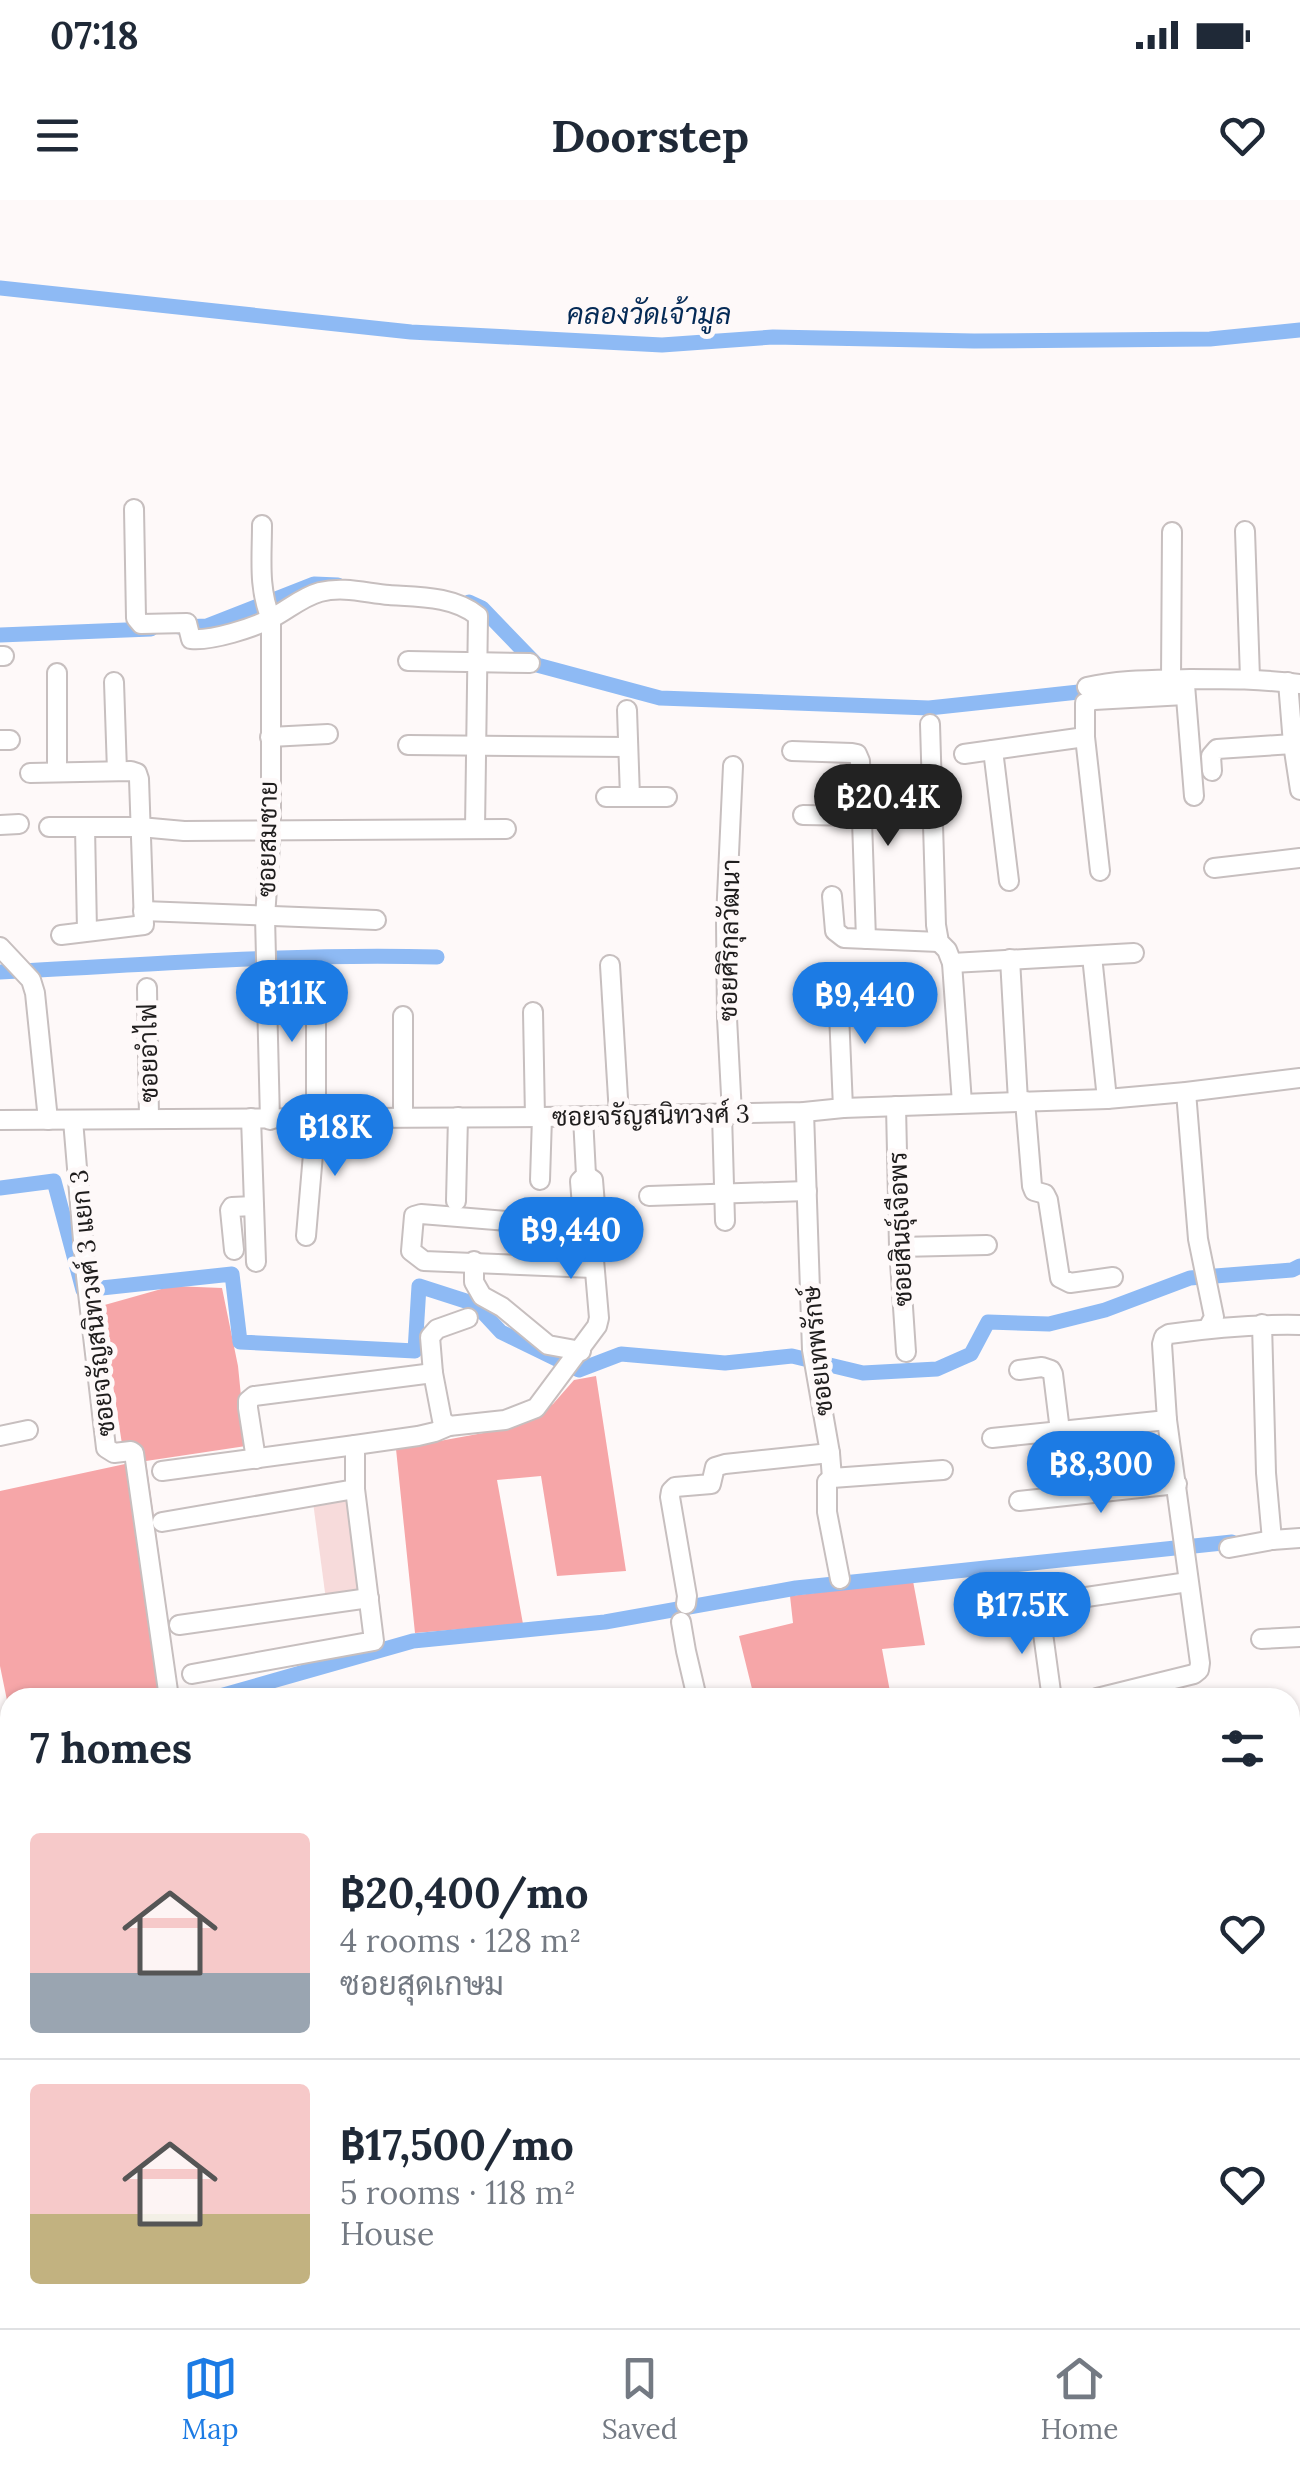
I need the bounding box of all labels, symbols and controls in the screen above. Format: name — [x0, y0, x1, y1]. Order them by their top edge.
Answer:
text: 07:18 — [50, 11, 139, 59]
text: Doorstep — [551, 107, 749, 164]
icon: menu — [30, 108, 85, 163]
icon: heart — [1215, 108, 1270, 163]
water label: คลองวัดเจ้ามูล — [567, 295, 731, 334]
pin: ฿20.4K — [807, 764, 969, 849]
text: ฿20.4K — [836, 776, 940, 817]
street label: ซอยสมชาย — [250, 781, 284, 897]
street label: ซอยศิริกุลวัฒนา — [712, 859, 748, 1021]
pin: ฿11K — [233, 960, 351, 1045]
pin: ฿9,440 — [784, 962, 946, 1047]
text: ฿11K — [258, 972, 326, 1013]
text: ฿9,440 — [815, 974, 915, 1015]
street label: ซอยอำไฟ — [131, 1003, 165, 1103]
pin: ฿18K — [276, 1094, 394, 1179]
street label: ซอยจรัญสนิทวงศ์ 3 — [552, 1096, 750, 1133]
text: ฿18K — [298, 1106, 372, 1147]
street label: ซอยสินธุ์เจือพร — [880, 1151, 921, 1307]
street label: ซอยจรัญสนิทวงศ์ 3 แยก 3 — [61, 1168, 122, 1438]
pin: ฿9,440 — [490, 1197, 652, 1282]
text: ฿9,440 — [521, 1209, 621, 1250]
street label: ซอยเทพรักษ์ — [793, 1284, 840, 1417]
pin: ฿8,300 — [1020, 1431, 1182, 1516]
text: ฿8,300 — [1049, 1443, 1153, 1484]
pin: ฿17.5K — [941, 1572, 1103, 1657]
text: ฿17.5K — [976, 1584, 1068, 1625]
text: 7 homes — [30, 1721, 192, 1775]
icon: filters — [1215, 1721, 1270, 1776]
text: ฿20,400/mo — [340, 1866, 588, 1920]
icon: home — [110, 1873, 230, 1993]
icon: heart — [1215, 1906, 1270, 1961]
text: 4 rooms · 128 m² — [340, 1920, 581, 1961]
text: ซอยสุดเกษม — [340, 1963, 504, 2004]
text: ฿17,500/mo — [340, 2118, 574, 2172]
icon: home — [110, 2124, 230, 2244]
icon: heart — [1215, 2157, 1270, 2212]
text: 5 rooms · 118 m² — [340, 2172, 576, 2213]
text: House — [340, 2213, 434, 2254]
tab: Map — [182, 2351, 238, 2447]
tab: Saved — [602, 2351, 677, 2447]
tab: Home — [1041, 2351, 1118, 2447]

